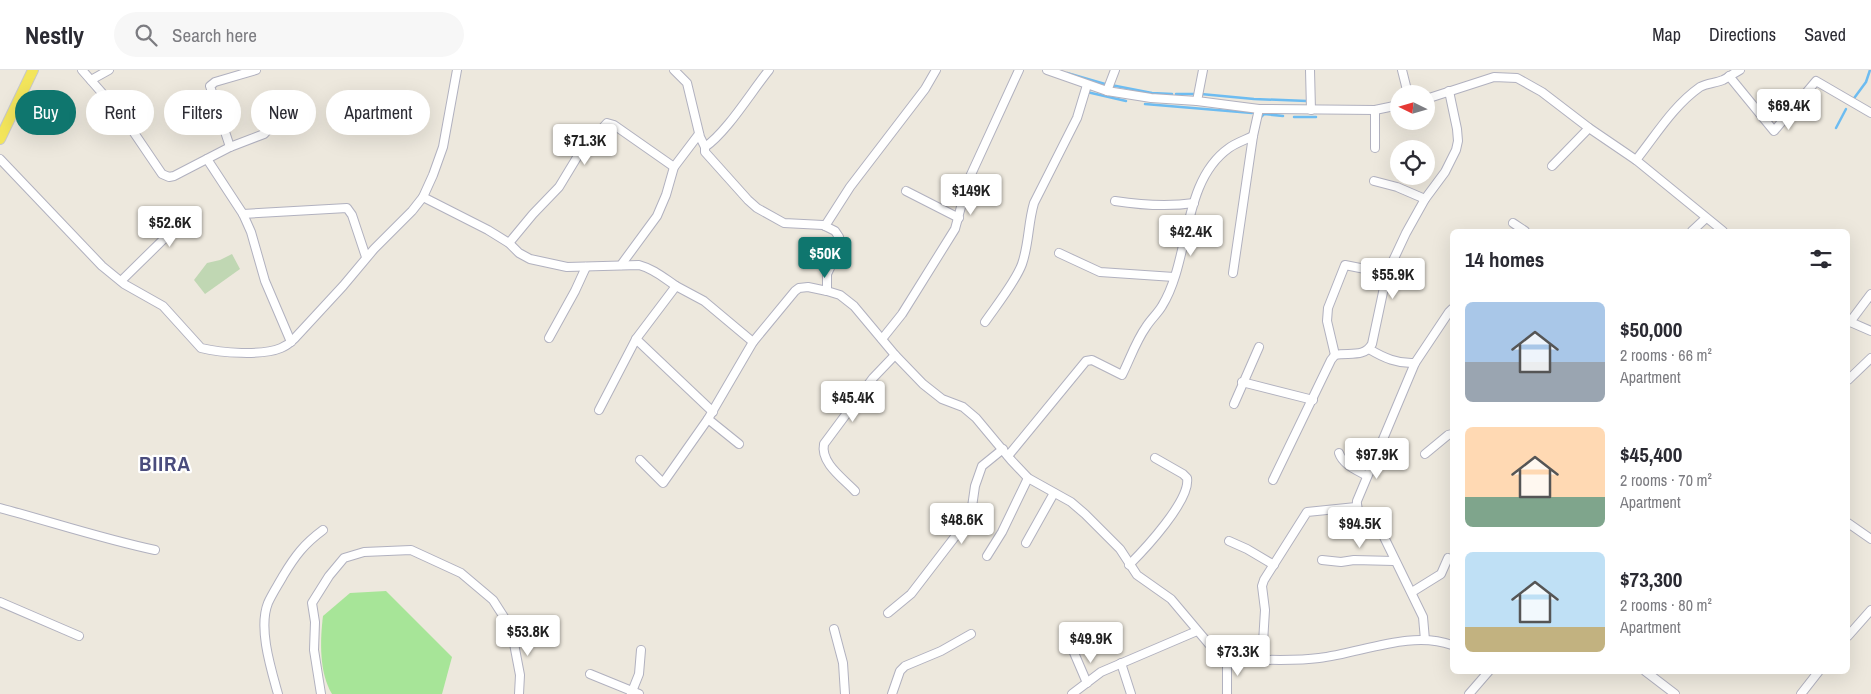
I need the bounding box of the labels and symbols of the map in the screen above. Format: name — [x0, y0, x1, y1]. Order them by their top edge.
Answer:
north arrow — [1390, 85, 1435, 130]
pin: $69.4K — [1748, 88, 1830, 131]
pin: $71.3K — [544, 124, 626, 166]
pin: $149K — [936, 174, 1006, 216]
pin: $52.6K — [129, 206, 211, 248]
pin: $42.4K — [1150, 214, 1232, 257]
pin: $50K — [795, 236, 855, 279]
pin: $55.9K — [1352, 258, 1434, 300]
pin: $45.4K — [812, 380, 894, 423]
pin: $97.9K — [1336, 438, 1418, 480]
district label: BIIRA — [139, 449, 191, 478]
pin: $48.6K — [921, 502, 1003, 545]
pin: $94.5K — [1319, 506, 1401, 549]
pin: $53.8K — [487, 614, 569, 657]
pin: $49.9K — [1050, 622, 1132, 664]
pin: $73.3K — [1197, 634, 1279, 677]

